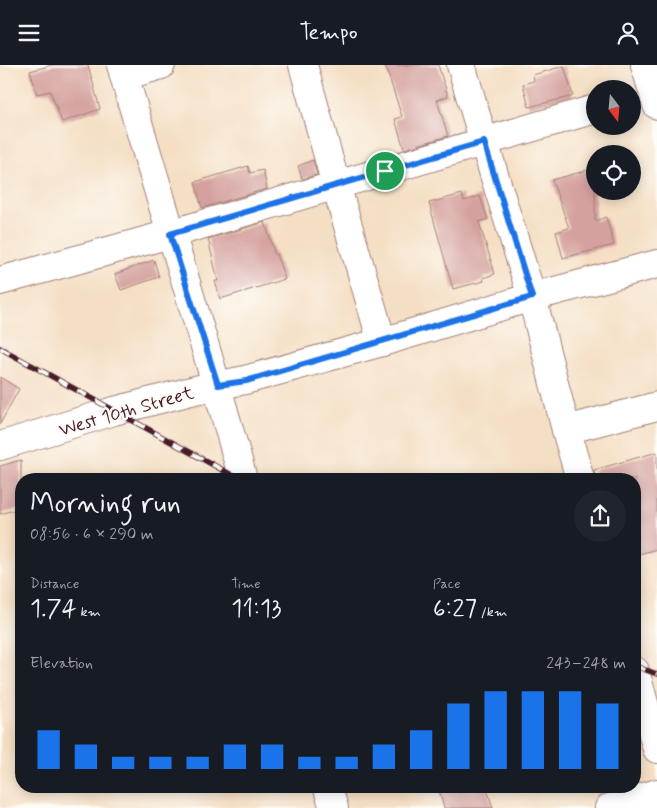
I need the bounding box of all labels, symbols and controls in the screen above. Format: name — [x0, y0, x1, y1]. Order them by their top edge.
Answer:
icon: menu — [15, 19, 43, 47]
text: Tempo — [299, 19, 358, 47]
icon: person — [614, 19, 642, 47]
north arrow — [586, 80, 641, 135]
map controls — [586, 80, 641, 200]
button: locate — [586, 145, 641, 200]
pin — [364, 150, 406, 192]
icon: arrive — [371, 157, 399, 185]
street label: West 10th Street — [56, 380, 197, 443]
text: Morning run — [30, 486, 181, 523]
button: share — [574, 490, 626, 542]
text: 08:56 · 6 × 290 m — [30, 524, 153, 545]
text: Distance — [30, 575, 79, 593]
text: Time — [231, 575, 261, 593]
text: Pace — [433, 575, 461, 593]
text: 1.74 — [30, 593, 77, 626]
text: 11:13 — [231, 593, 282, 626]
text: 6:27 — [433, 593, 477, 626]
text: km — [77, 603, 101, 621]
text: /km — [477, 603, 507, 621]
text: Elevation — [30, 653, 93, 674]
text: 243–248 m — [546, 653, 626, 674]

